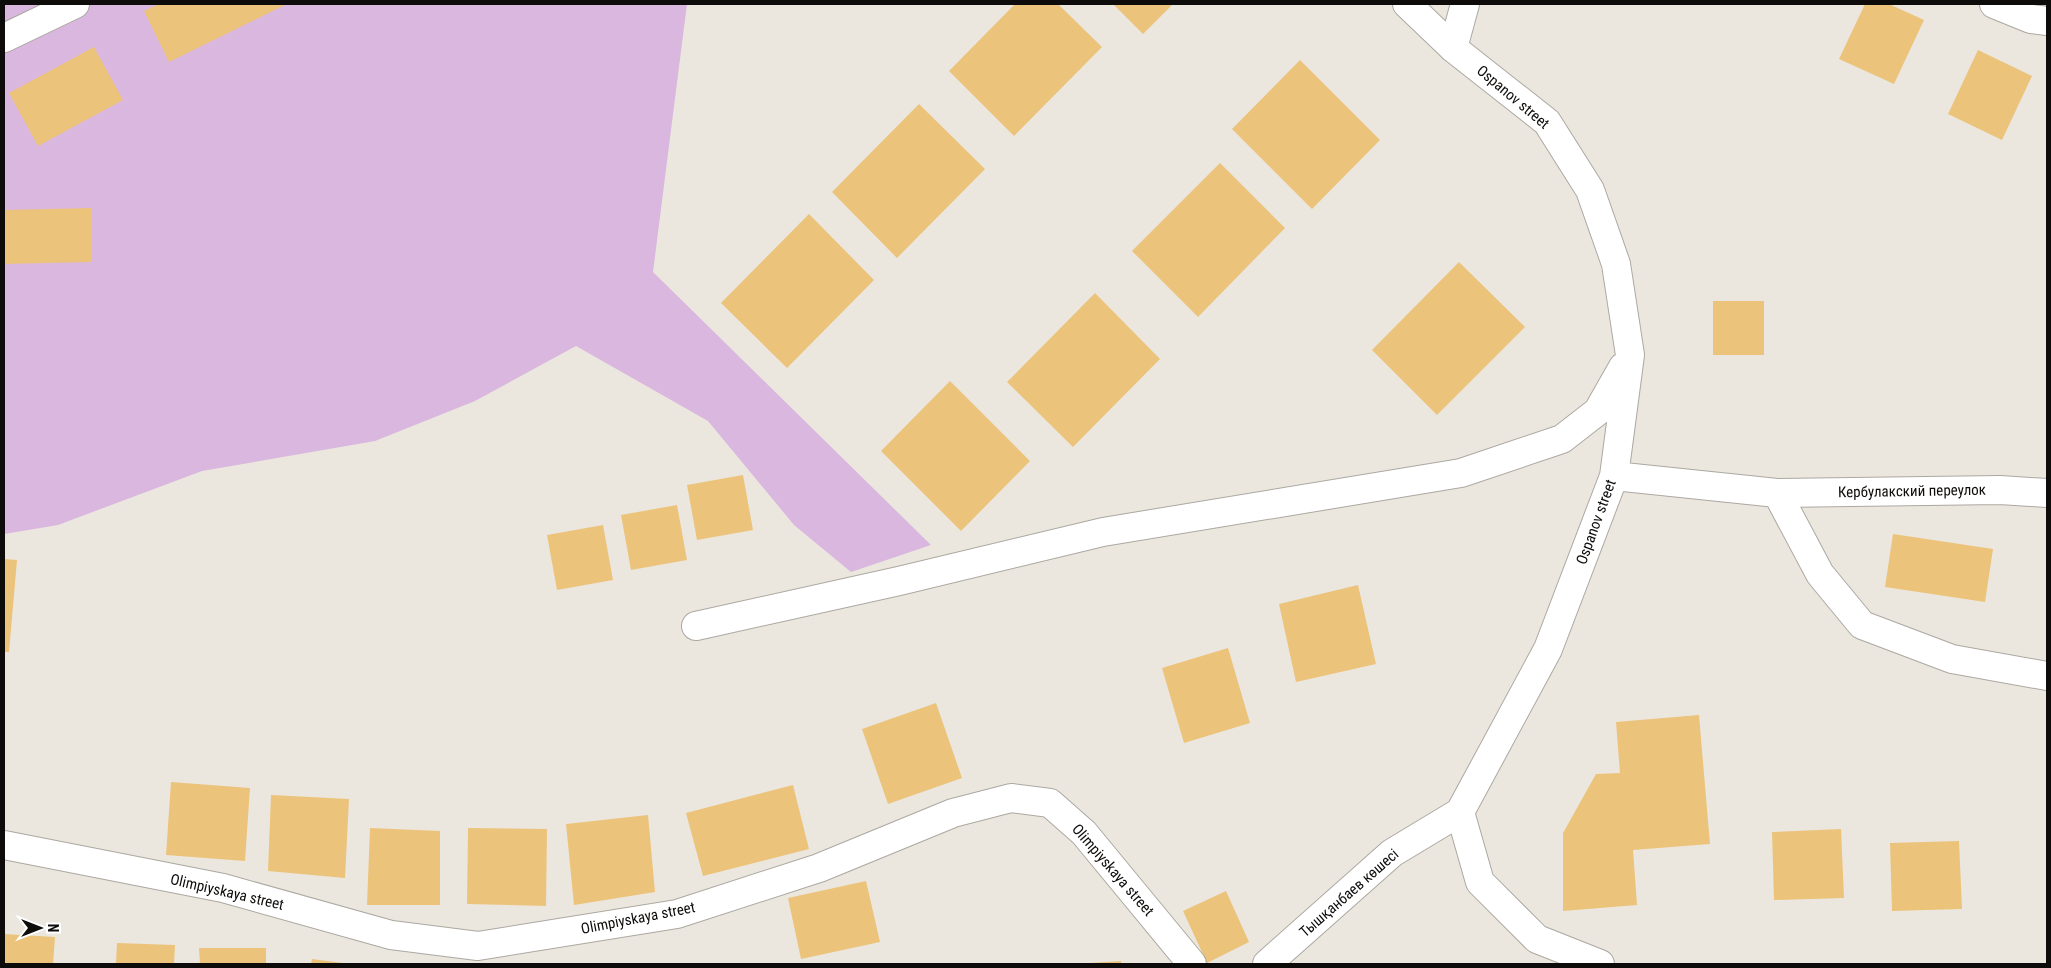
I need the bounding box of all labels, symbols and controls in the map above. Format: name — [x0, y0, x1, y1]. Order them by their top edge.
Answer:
street label: Ospanov street — [1473, 61, 1553, 133]
street label: Ospanov street — [1572, 477, 1620, 567]
street label: Кербулакский переулок — [1838, 481, 1986, 501]
street label: Olimpiyskaya street — [1068, 820, 1158, 920]
street label: Тышқанбаев көшесі — [1296, 845, 1402, 941]
street label: Olimpiyskaya street — [168, 870, 286, 914]
street label: Olimpiyskaya street — [579, 898, 697, 938]
north arrow — [15, 903, 65, 953]
text: N — [45, 924, 61, 932]

